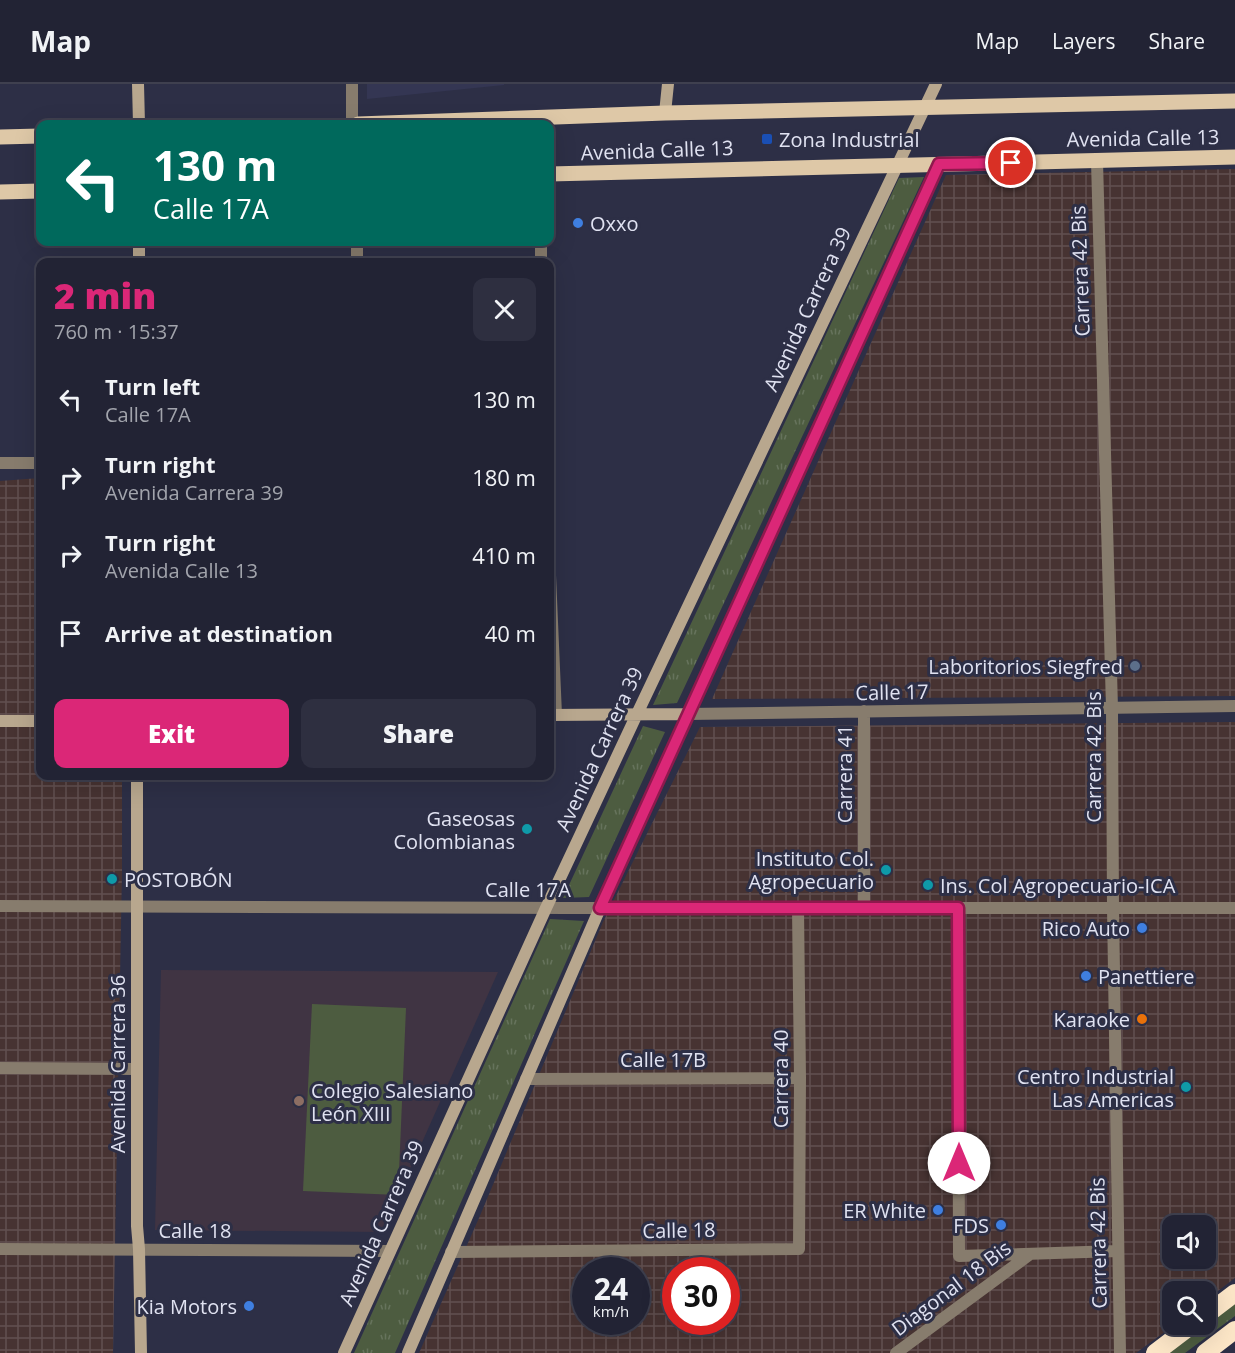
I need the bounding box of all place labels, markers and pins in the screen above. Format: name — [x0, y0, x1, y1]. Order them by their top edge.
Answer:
place label: Zona Industrial — [779, 126, 919, 153]
marker: Zona Industrial — [760, 132, 774, 146]
pin — [985, 137, 1036, 188]
place label: Oxxo — [590, 210, 639, 237]
marker: Oxxo — [571, 216, 585, 230]
place label: Laboritorios Siegfred — [928, 653, 1123, 680]
marker: Laboritorios Siegfred — [1128, 659, 1142, 673]
place label: Gaseosas Colombianas — [393, 805, 515, 855]
marker: Gaseosas Colombianas — [520, 822, 534, 836]
place label: Instituto Col. Agropecuario — [749, 845, 874, 895]
marker: Instituto Col. Agropecuario — [879, 863, 893, 877]
place label: POSTOBÓN — [124, 866, 233, 893]
marker: POSTOBÓN — [105, 872, 119, 886]
place label: Ins. Col Agropecuario-ICA — [940, 872, 1176, 899]
marker: Ins. Col Agropecuario-ICA — [921, 878, 935, 892]
place label: Rico Auto — [1042, 915, 1130, 942]
marker: Rico Auto — [1135, 921, 1149, 935]
place label: Panettiere — [1098, 963, 1195, 990]
marker: Panettiere — [1079, 969, 1093, 983]
place label: Karaoke — [1054, 1006, 1130, 1033]
marker: Karaoke — [1135, 1012, 1149, 1026]
place label: Centro Industrial Las Americas — [1017, 1063, 1174, 1113]
place label: Colegio Salesiano León XIII — [311, 1077, 473, 1127]
marker: Centro Industrial Las Americas — [1179, 1080, 1193, 1094]
marker: Colegio Salesiano León XIII — [292, 1094, 306, 1108]
place label: ER White — [843, 1197, 926, 1224]
marker: ER White — [931, 1203, 945, 1217]
place label: FDS — [953, 1212, 989, 1239]
marker: FDS — [994, 1218, 1008, 1232]
place label: Kia Motors — [137, 1293, 237, 1320]
marker: Kia Motors — [242, 1299, 256, 1313]

